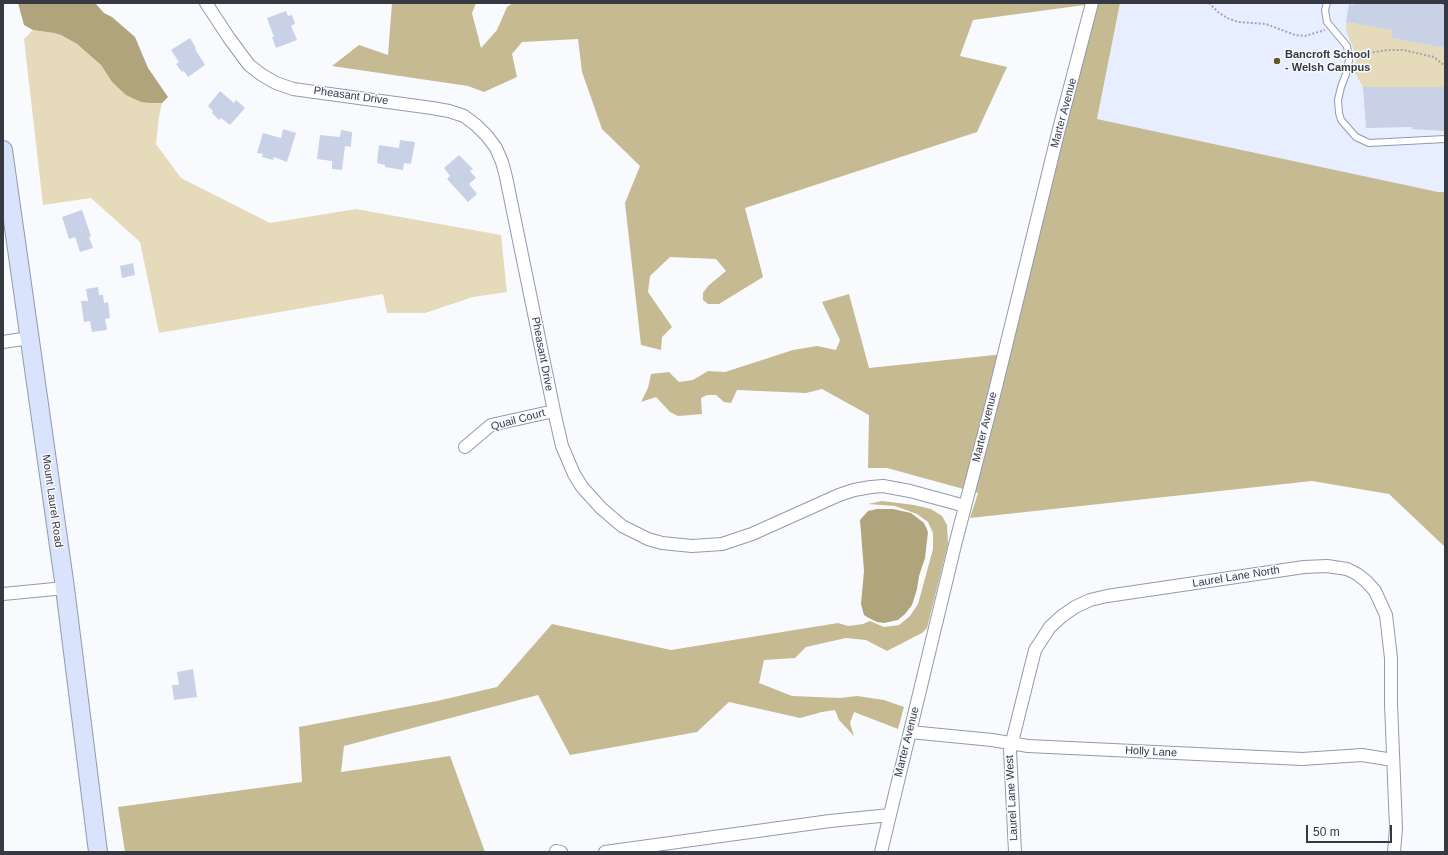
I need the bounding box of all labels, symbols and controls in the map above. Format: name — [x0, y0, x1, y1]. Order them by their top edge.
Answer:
place label: Bancroft School - Welsh Campus — [1285, 48, 1370, 74]
marker: Bancroft School - Welsh Campus — [1272, 56, 1282, 66]
street label: Marter Avenue — [1048, 77, 1080, 149]
street label: Pheasant Drive — [313, 84, 389, 108]
street label: Pheasant Drive — [528, 316, 556, 392]
street label: Marter Avenue — [970, 390, 1000, 464]
street label: Quail Court — [489, 406, 547, 434]
street label: Mount Laurel Road — [39, 454, 65, 548]
street label: Laurel Lane North — [1191, 564, 1281, 590]
street label: Marter Avenue — [892, 705, 922, 779]
street label: Holly Lane — [1125, 744, 1177, 760]
street label: Laurel Lane West — [1003, 755, 1021, 841]
scale bar — [1308, 817, 1394, 843]
text: 50 m — [1313, 825, 1340, 839]

